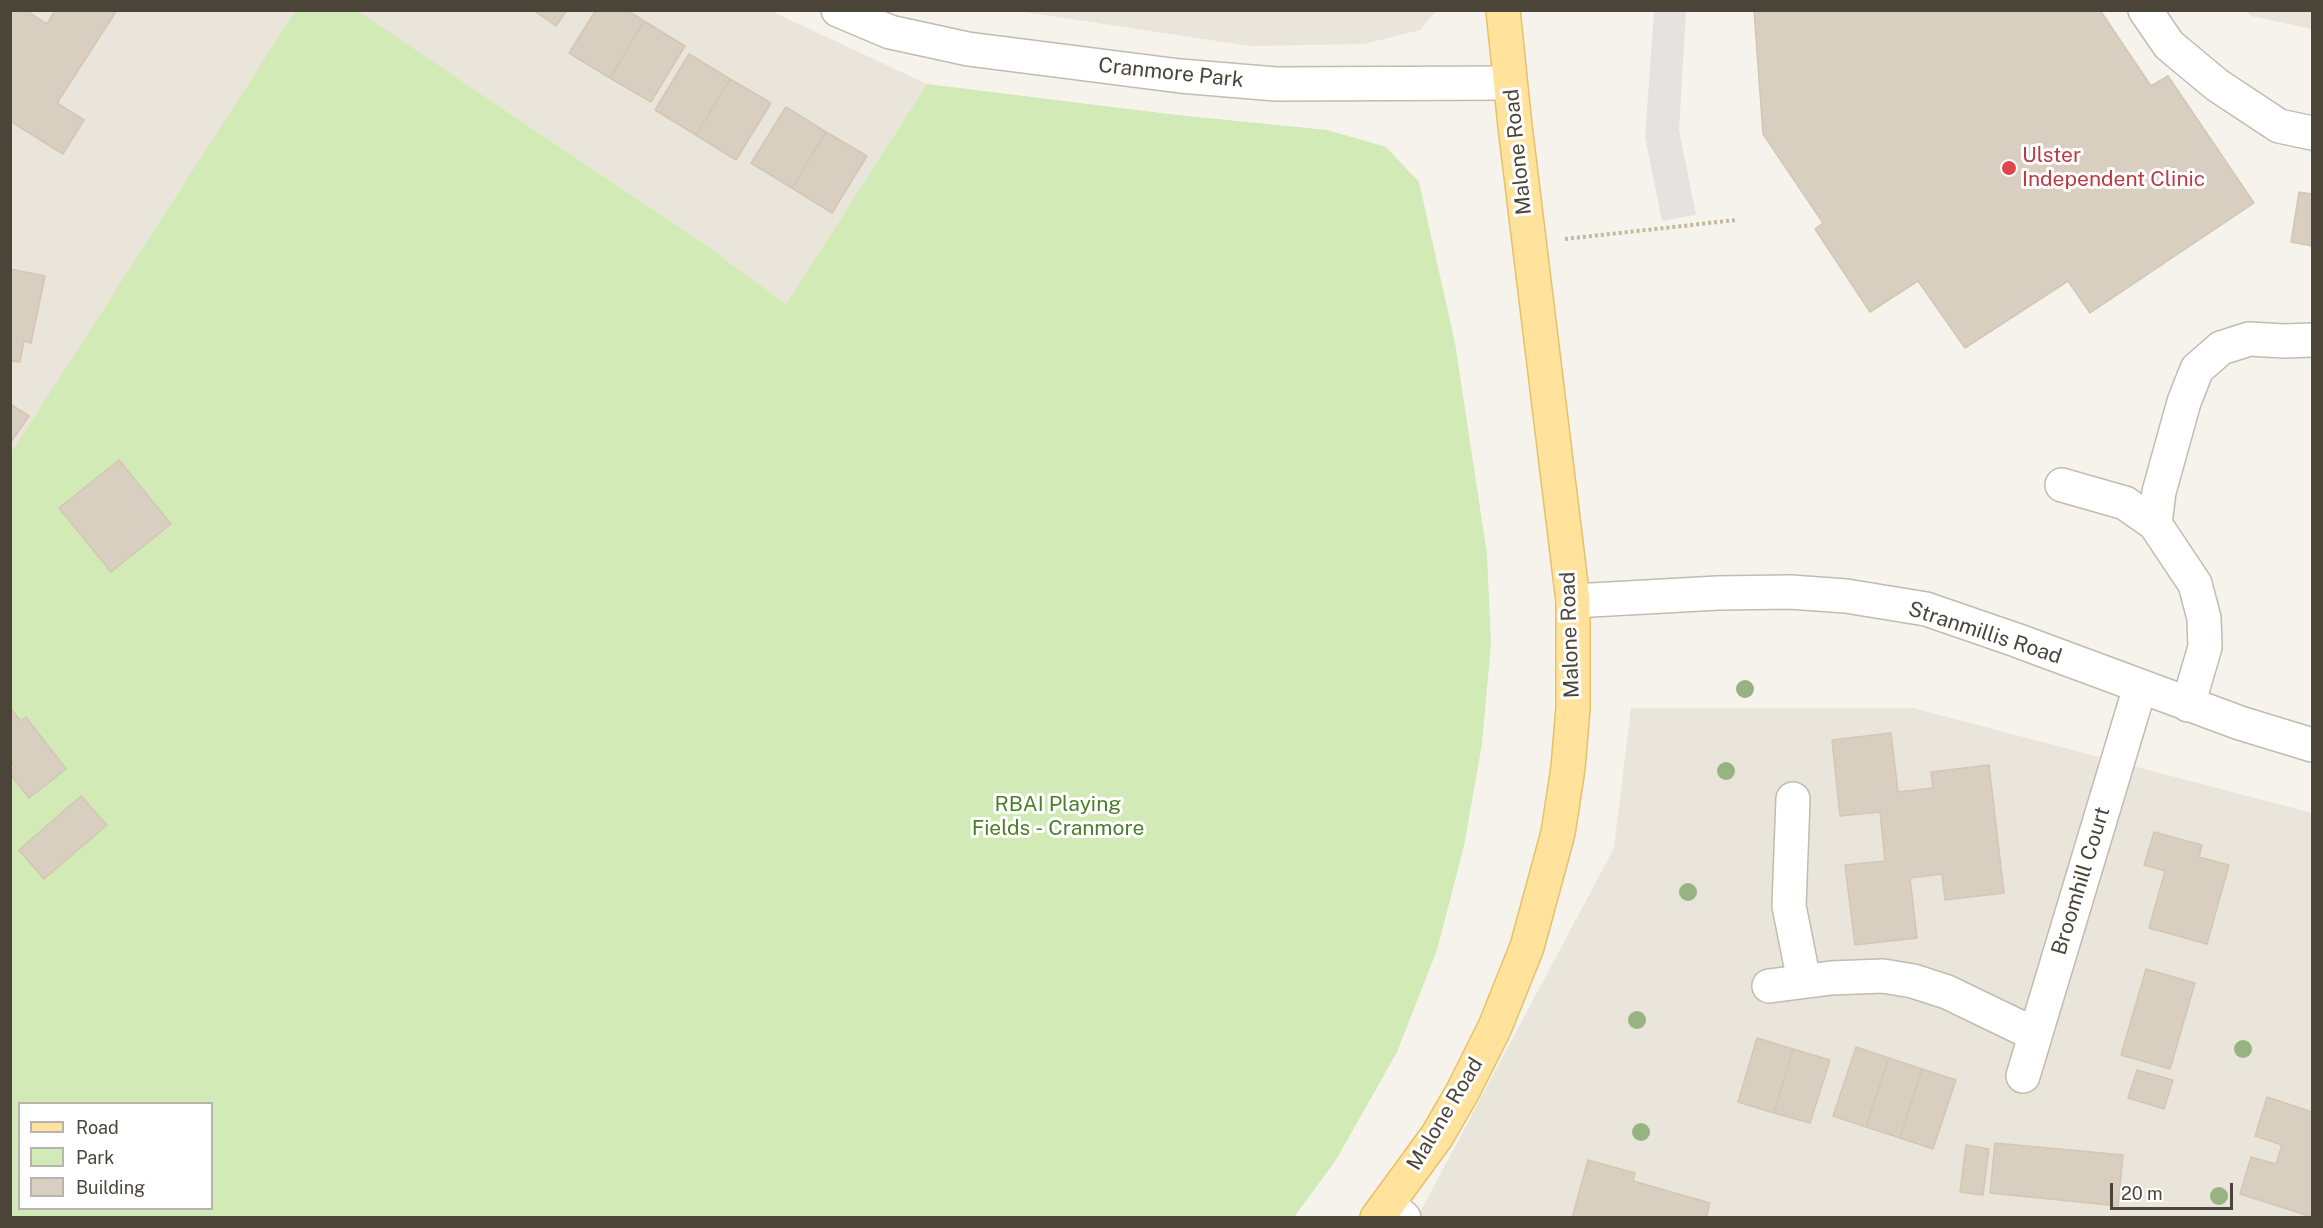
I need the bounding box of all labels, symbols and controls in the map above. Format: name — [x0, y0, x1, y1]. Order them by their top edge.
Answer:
street label: Cranmore Park — [1097, 53, 1245, 93]
street label: Malone Road — [1499, 88, 1537, 216]
place label: Ulster Independent Clinic — [2022, 143, 2205, 193]
marker: Ulster Independent Clinic — [2000, 159, 2018, 177]
street label: Malone Road — [1555, 571, 1585, 699]
street label: Stranmillis Road — [1905, 596, 2065, 670]
park label: RBAI Playing Fields - Cranmore — [972, 792, 1144, 842]
street label: Broomhill Court — [2046, 804, 2116, 958]
street label: Malone Road — [1402, 1053, 1488, 1175]
legend — [18, 1102, 213, 1210]
text: Road — [76, 1117, 119, 1138]
text: Park — [76, 1147, 114, 1168]
scale bar — [2113, 1171, 2236, 1209]
text: Building — [76, 1177, 145, 1198]
text: 20 m — [2121, 1183, 2163, 1204]

